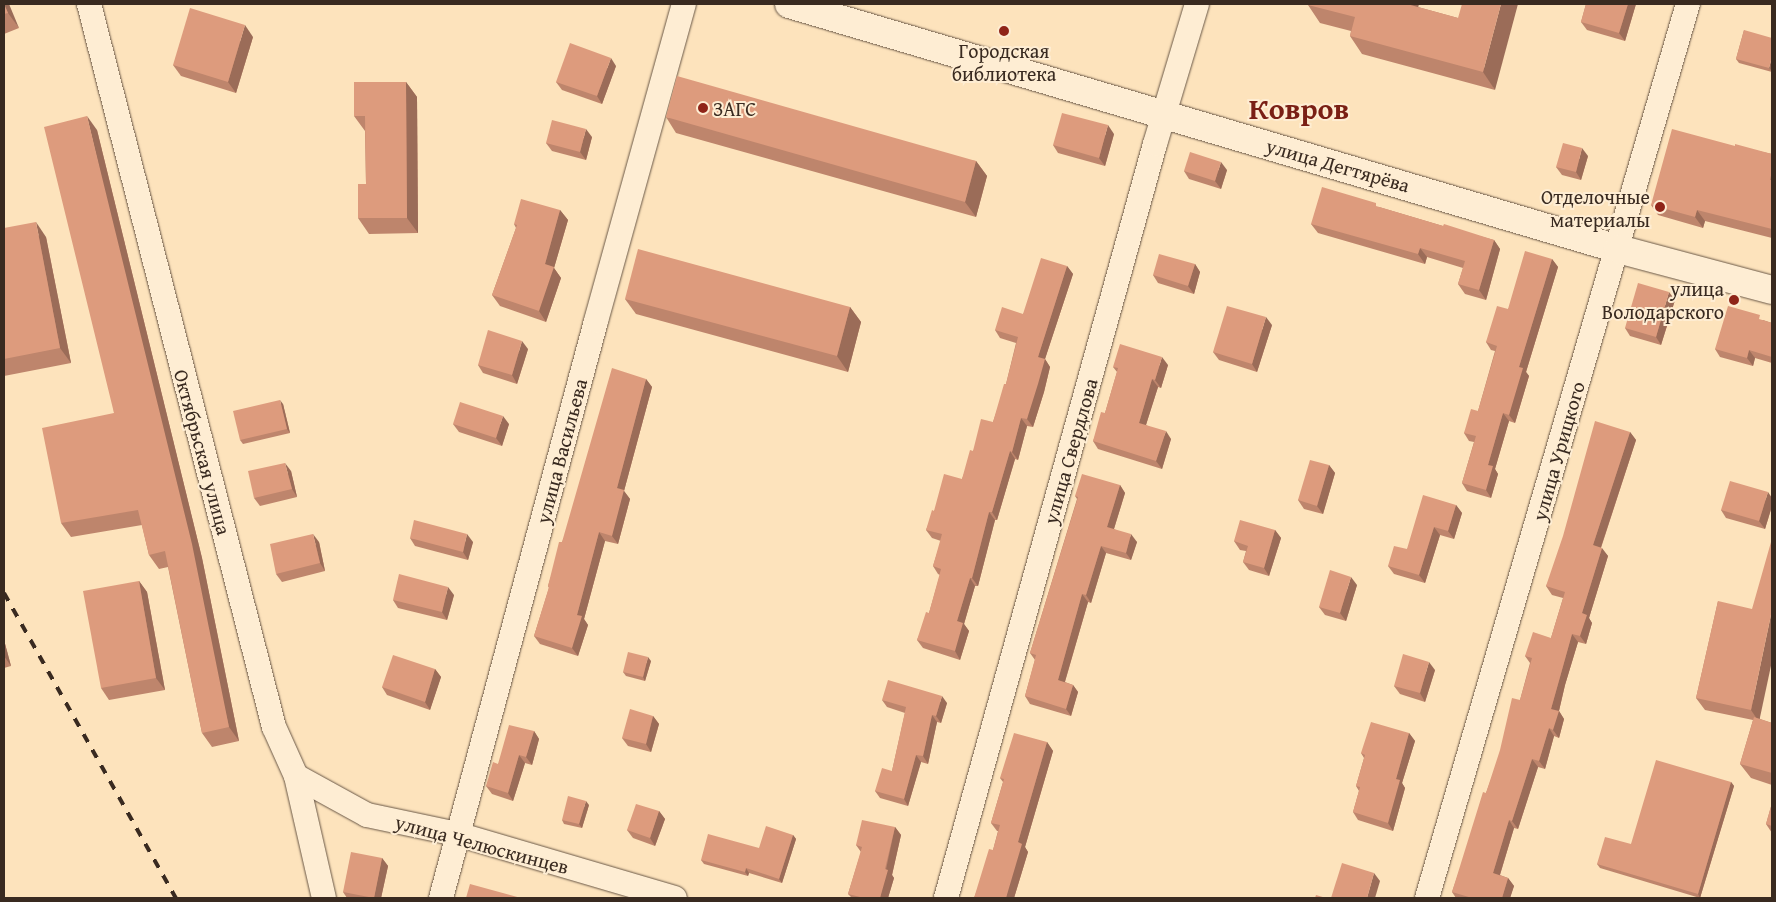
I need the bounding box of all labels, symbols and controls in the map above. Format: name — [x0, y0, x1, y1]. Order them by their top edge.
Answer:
marker: Городская библиотека — [998, 25, 1010, 37]
place label: Городская библиотека — [952, 39, 1056, 86]
district label: Ковров — [1249, 90, 1349, 126]
place label: ЗАГС — [713, 96, 756, 120]
marker: ЗАГС — [697, 102, 709, 114]
street label: улица Дегтярёва — [1263, 133, 1413, 197]
place label: Отделочные материалы — [1541, 184, 1650, 231]
marker: Отделочные материалы — [1654, 201, 1666, 213]
place label: улица Володарского — [1602, 276, 1724, 323]
marker: улица Володарского — [1728, 294, 1740, 306]
street label: Октябрьская улица — [169, 367, 237, 537]
street label: улица Свердлова — [1038, 375, 1102, 527]
street label: улица Васильева — [530, 376, 592, 526]
street label: улица Урицкого — [1527, 378, 1589, 524]
street label: улица Челюскинцев — [393, 809, 571, 879]

